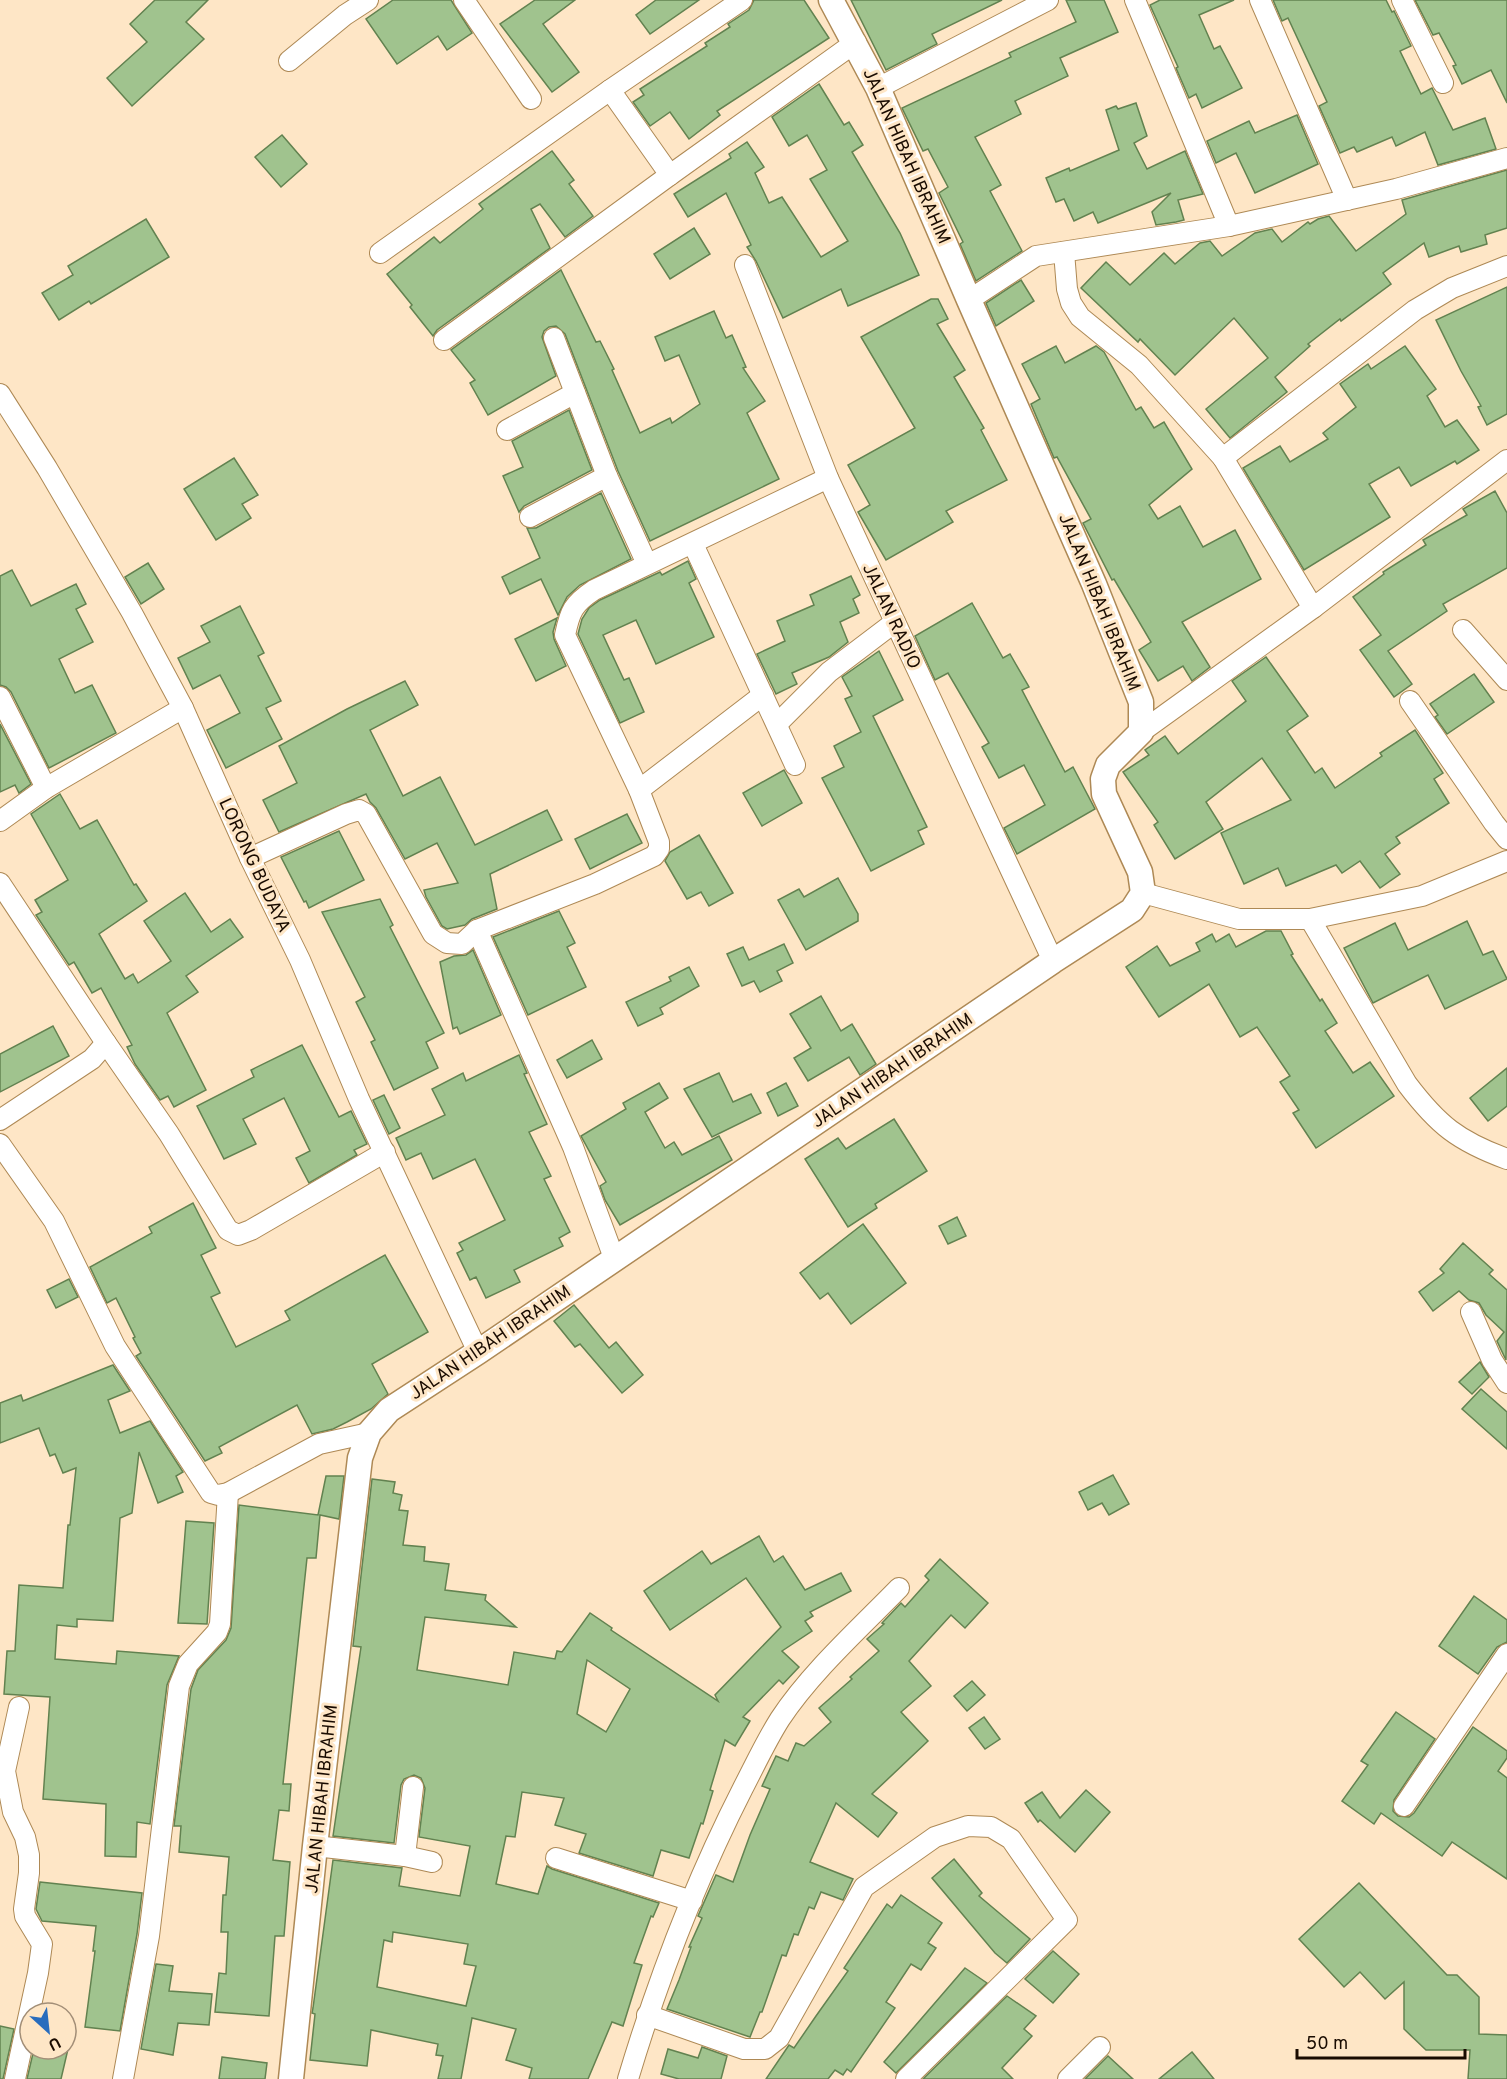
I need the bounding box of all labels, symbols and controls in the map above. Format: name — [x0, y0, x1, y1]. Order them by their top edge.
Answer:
street label: JALAN HIBAH IBRAHIM — [857, 65, 955, 248]
street label: JALAN HIBAH IBRAHIM — [1052, 510, 1145, 695]
street label: JALAN RADIO — [856, 560, 925, 673]
street label: LORONG BUDAYA — [212, 795, 295, 937]
street label: JALAN HIBAH IBRAHIM — [808, 1009, 978, 1134]
street label: JALAN HIBAH IBRAHIM — [406, 1281, 576, 1406]
street label: JALAN HIBAH IBRAHIM — [301, 1704, 344, 1895]
north arrow — [18, 2001, 78, 2061]
scale bar — [1297, 2022, 1465, 2060]
text: U — [44, 2031, 64, 2054]
text: 50 m — [1306, 2033, 1348, 2056]

